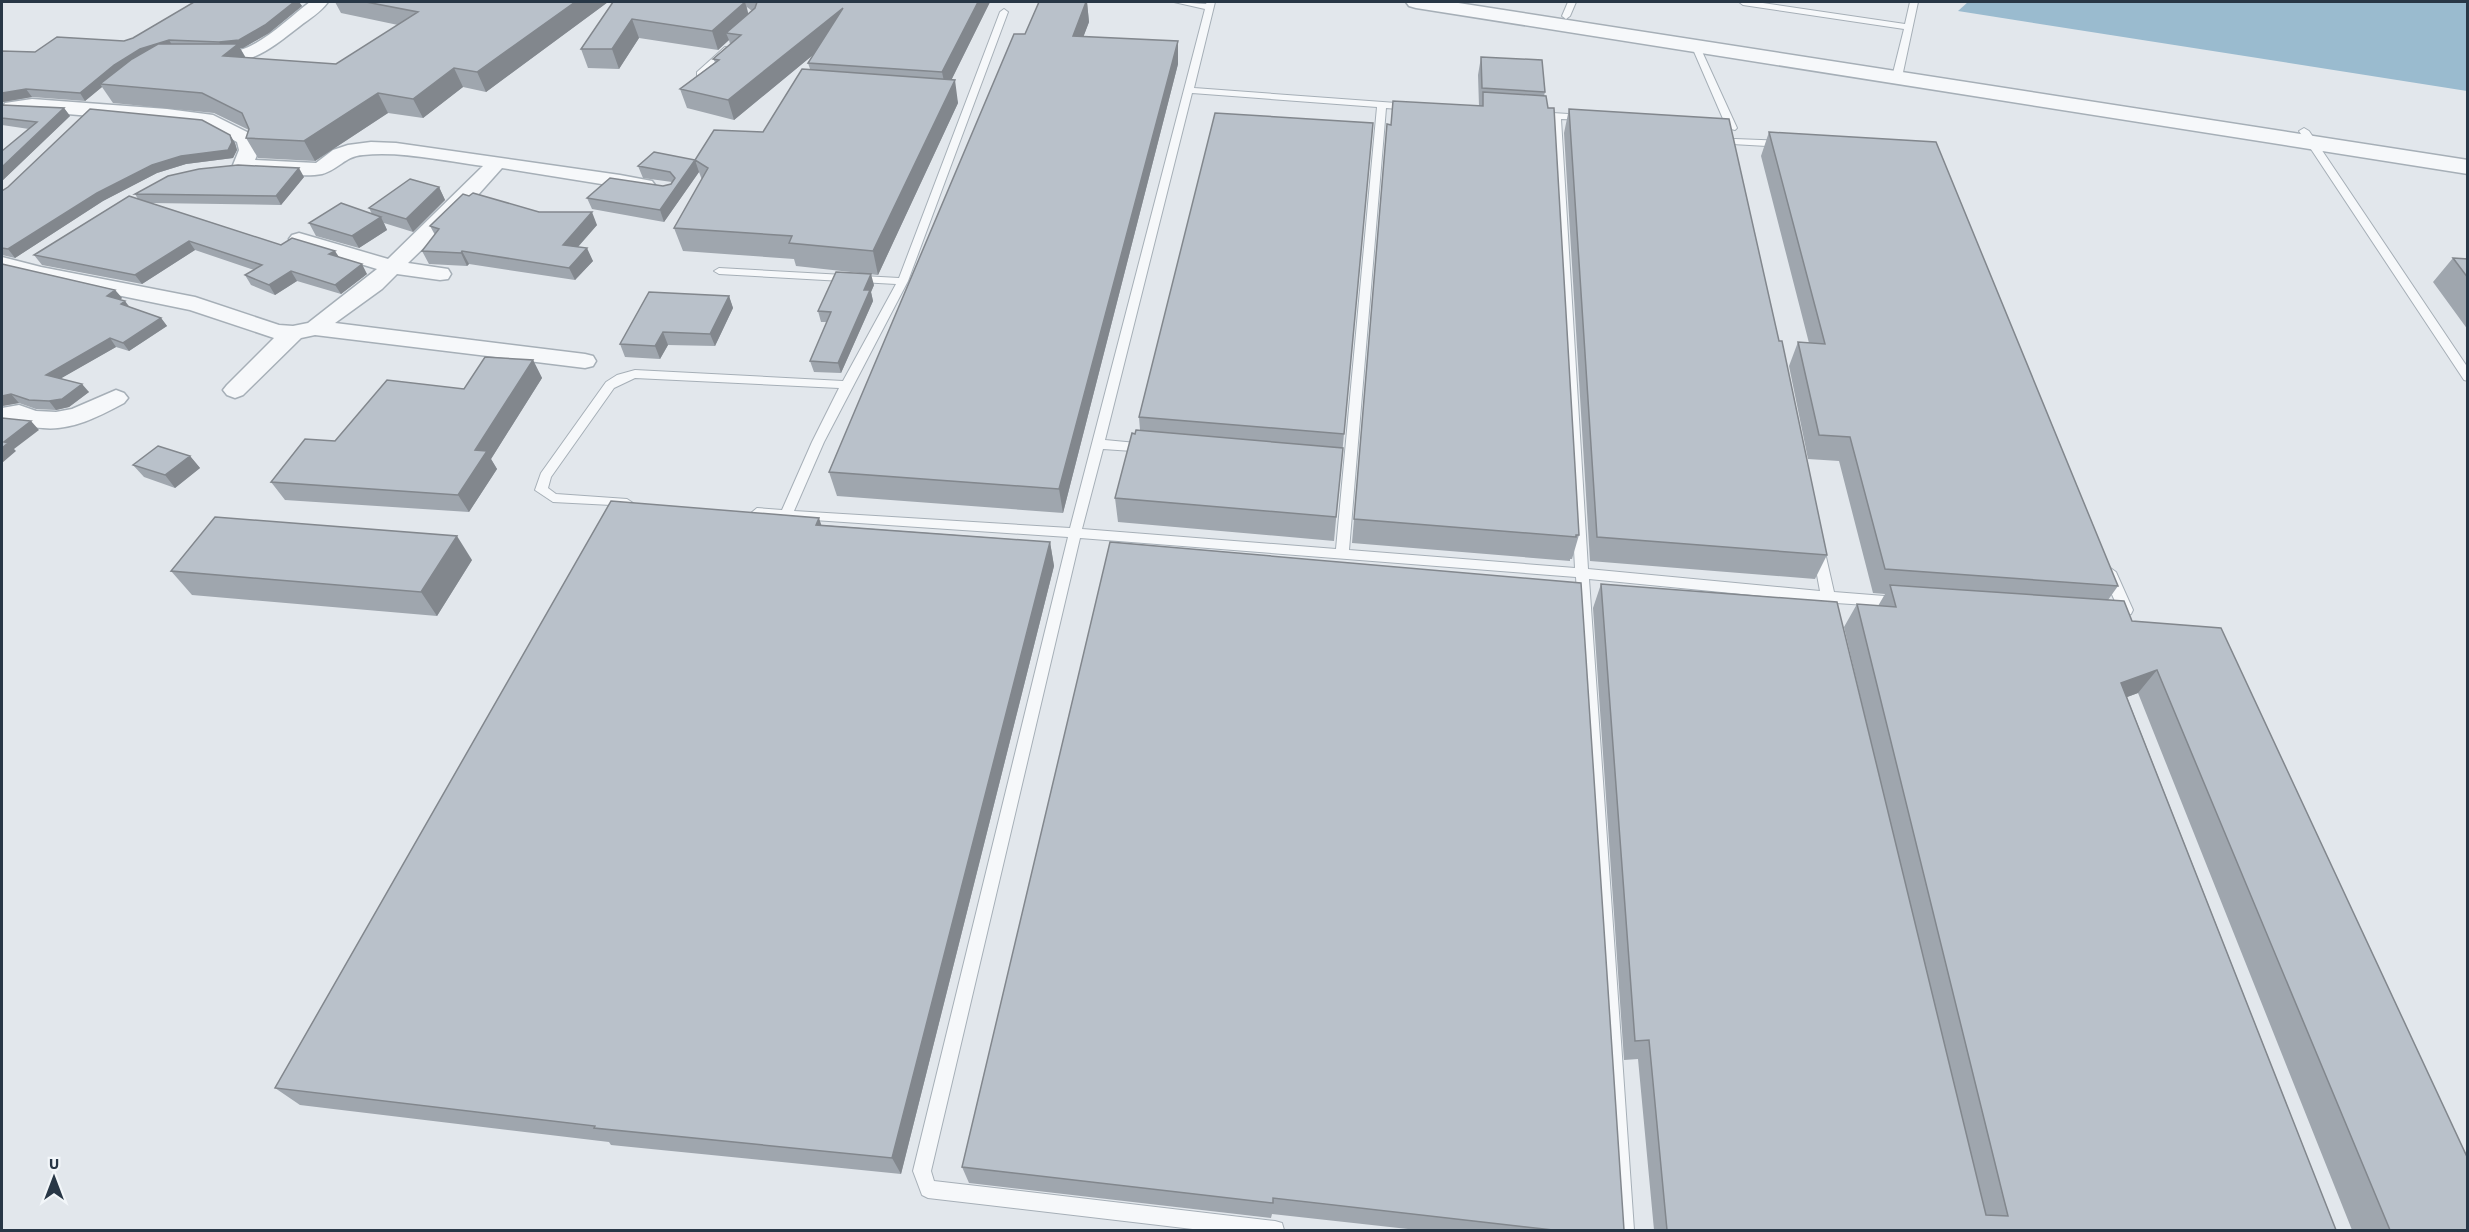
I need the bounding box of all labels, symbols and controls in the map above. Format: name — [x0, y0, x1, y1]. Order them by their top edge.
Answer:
north arrow — [24, 1148, 84, 1208]
text: U — [49, 1153, 59, 1175]

